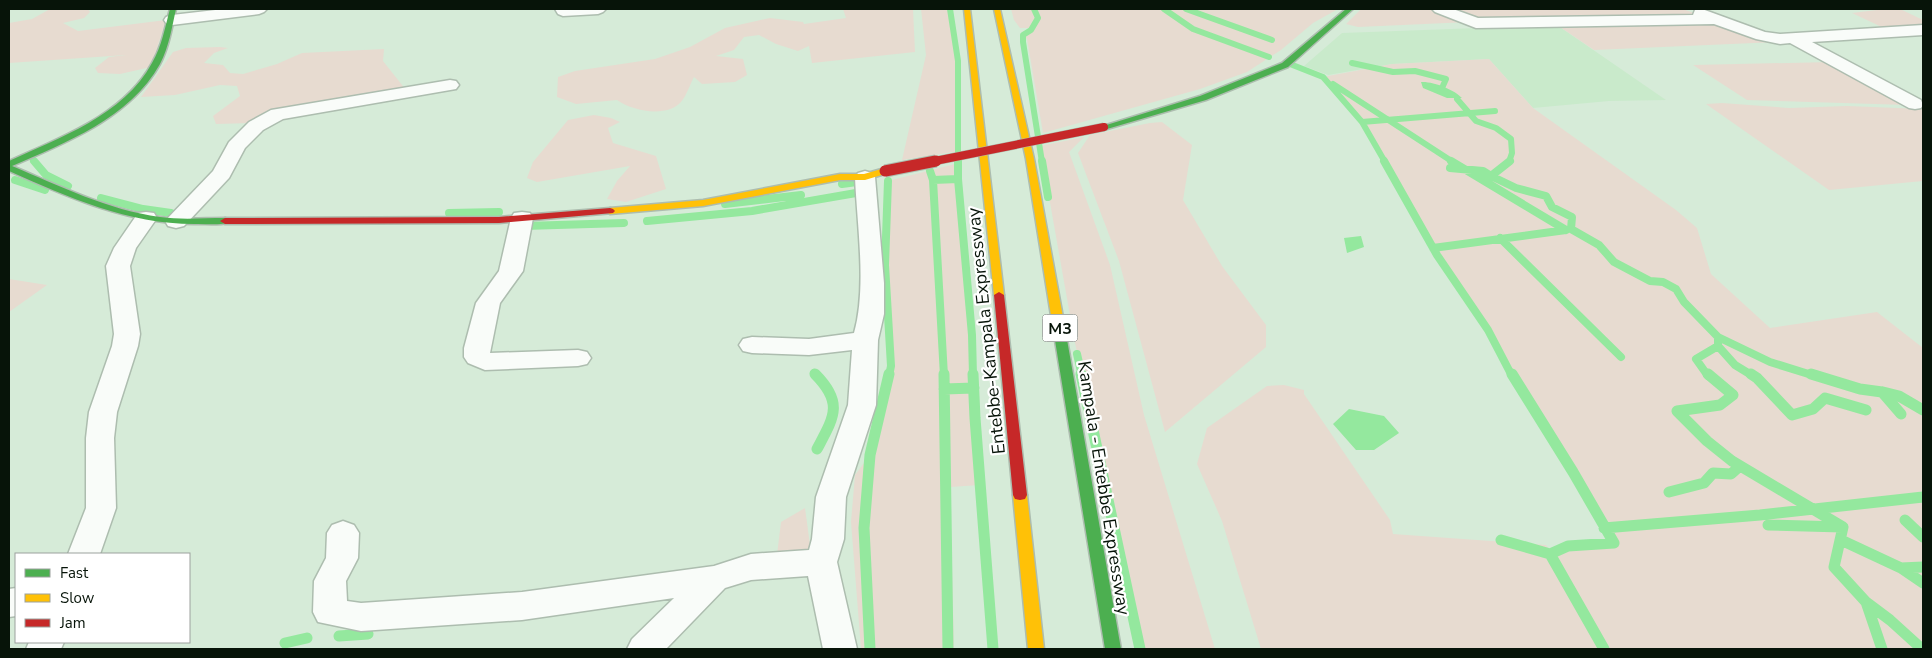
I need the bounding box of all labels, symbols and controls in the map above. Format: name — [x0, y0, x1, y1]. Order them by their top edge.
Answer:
street label: Entebbe-Kampala Expressway — [961, 206, 1011, 455]
road number: M3 — [1042, 314, 1078, 342]
street label: Kampala - Entebbe Expressway — [1072, 359, 1136, 617]
legend — [15, 553, 190, 643]
text: Fast — [60, 563, 89, 583]
text: Slow — [60, 588, 95, 608]
text: Jam — [59, 613, 86, 633]

